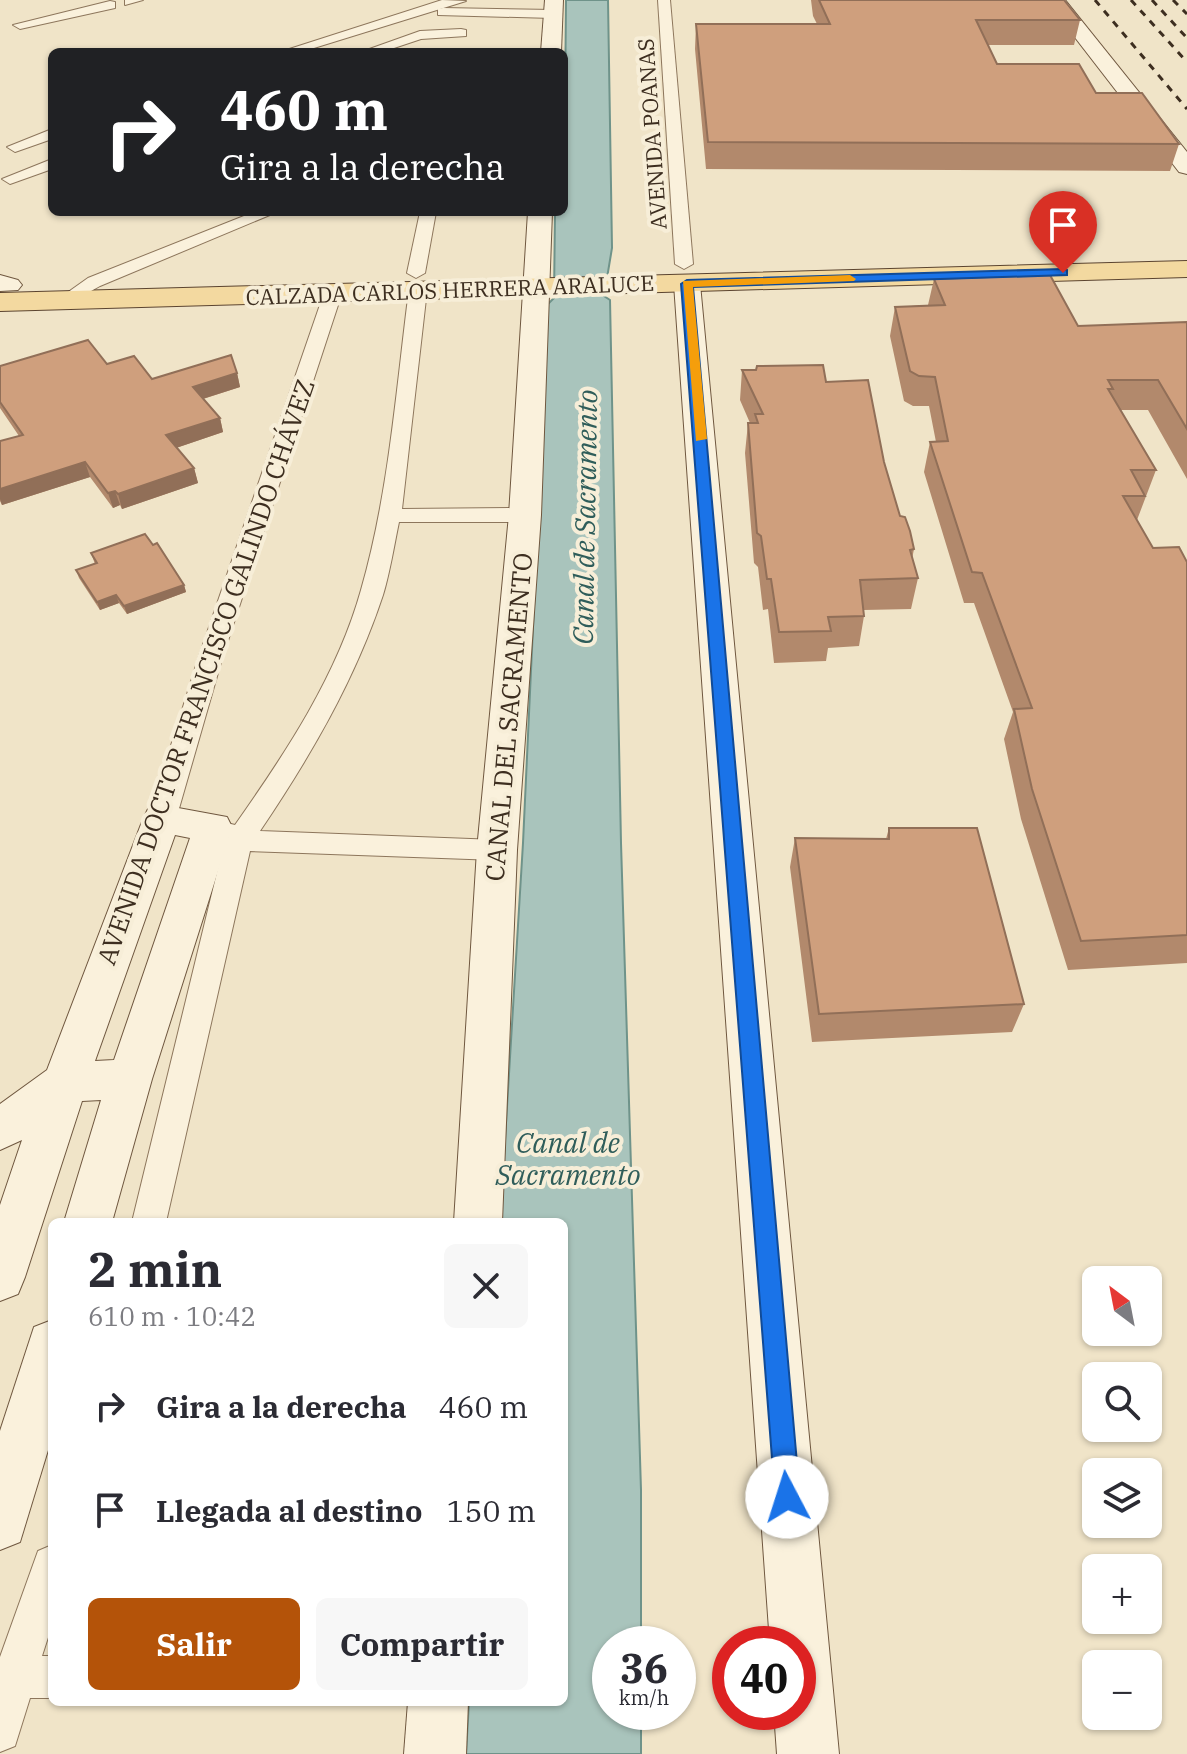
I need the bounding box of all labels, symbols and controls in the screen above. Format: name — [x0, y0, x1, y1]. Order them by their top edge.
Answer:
street label: AVENIDA POANAS — [630, 37, 673, 231]
text: 460 m — [220, 73, 388, 145]
icon: right — [88, 80, 192, 184]
text: Gira a la derecha — [220, 143, 505, 190]
pin — [1029, 191, 1097, 273]
icon: arrive — [1041, 203, 1085, 247]
street label: CALZADA CARLOS HERRERA ARALUCE — [245, 268, 655, 311]
street label: AVENIDA DOCTOR FRANCISCO GALINDO CHÁVEZ — [88, 374, 322, 969]
water label: Canal de Sacramento — [564, 389, 605, 645]
street label: CANAL DEL SACRAMENTO — [477, 551, 539, 883]
water label: Canal de Sacramento — [494, 1124, 641, 1193]
text: 2 min — [88, 1238, 222, 1300]
button: close — [444, 1244, 528, 1328]
north arrow — [1082, 1266, 1162, 1346]
map controls — [1082, 1266, 1162, 1730]
text: 610 m · 10:42 — [88, 1299, 256, 1333]
button: search — [1082, 1362, 1162, 1442]
icon: right — [88, 1384, 132, 1428]
text: Gira a la derecha — [156, 1387, 407, 1426]
text: 460 m — [438, 1387, 528, 1426]
position arrow — [745, 1455, 829, 1539]
button: layers — [1082, 1458, 1162, 1538]
icon: arrive — [88, 1488, 132, 1532]
text: Llegada al destino — [156, 1491, 422, 1530]
text: 150 m — [446, 1491, 536, 1530]
button: + — [1082, 1554, 1162, 1634]
button: Salir — [88, 1598, 300, 1690]
button: Compartir — [316, 1598, 528, 1690]
speed limit sign: 40 — [712, 1626, 816, 1730]
text: 36 — [620, 1642, 668, 1694]
button: − — [1082, 1650, 1162, 1730]
text: km/h — [619, 1684, 669, 1711]

